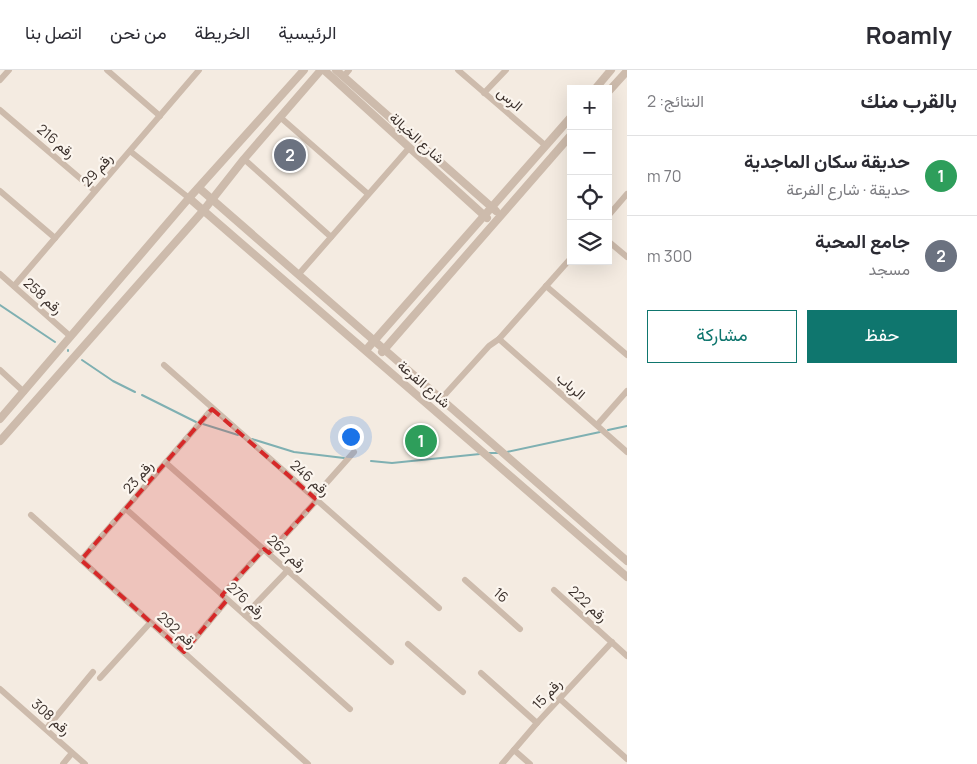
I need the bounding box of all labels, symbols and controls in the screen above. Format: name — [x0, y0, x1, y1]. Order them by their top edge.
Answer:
text: Roamly — [866, 18, 952, 51]
text: اتصل بنا — [25, 20, 82, 44]
text: من نحن — [110, 20, 167, 44]
text: الخريطة — [195, 20, 250, 44]
text: الرئيسية — [278, 20, 336, 44]
street label: الرس — [493, 82, 527, 115]
map controls — [567, 85, 612, 265]
button: + — [567, 85, 612, 130]
text: بالقرب منك — [861, 86, 957, 114]
text: النتائج: 2 — [647, 90, 704, 112]
street label: شارع الخيالة — [384, 108, 449, 169]
street label: رقم 216 — [33, 119, 79, 162]
button: − — [567, 130, 612, 175]
pin: 2 — [274, 136, 306, 174]
text: حديقة سكان الماجدية — [744, 148, 910, 174]
street label: رقم 29 — [77, 149, 117, 190]
text: 70 m — [647, 165, 682, 187]
text: 1 — [938, 165, 945, 187]
button: locate — [567, 175, 612, 220]
text: حديقة · شارع الفرعة — [786, 178, 910, 200]
button: layers — [567, 220, 612, 265]
text: جامع المحبة — [815, 228, 910, 254]
text: 300 m — [647, 245, 692, 267]
text: 2 — [936, 245, 946, 267]
text: مسجد — [869, 258, 910, 280]
street label: رقم 258 — [20, 273, 67, 318]
button: مشاركة — [647, 310, 797, 363]
button: حفظ — [807, 310, 957, 363]
street label: شارع الفرعة — [393, 355, 455, 413]
street label: الرباب — [553, 368, 590, 403]
pin: 1 — [405, 422, 437, 460]
your location — [338, 424, 364, 450]
street label: رقم 246 — [287, 455, 334, 500]
street label: رقم 23 — [118, 456, 157, 497]
street label: رقم 262 — [264, 530, 311, 575]
street label: رقم 276 — [223, 577, 270, 622]
street label: رقم 222 — [565, 581, 612, 626]
street label: 16 — [490, 583, 513, 606]
street label: رقم 292 — [154, 607, 201, 652]
street label: رقم 15 — [528, 674, 566, 713]
street label: رقم 308 — [28, 694, 75, 739]

